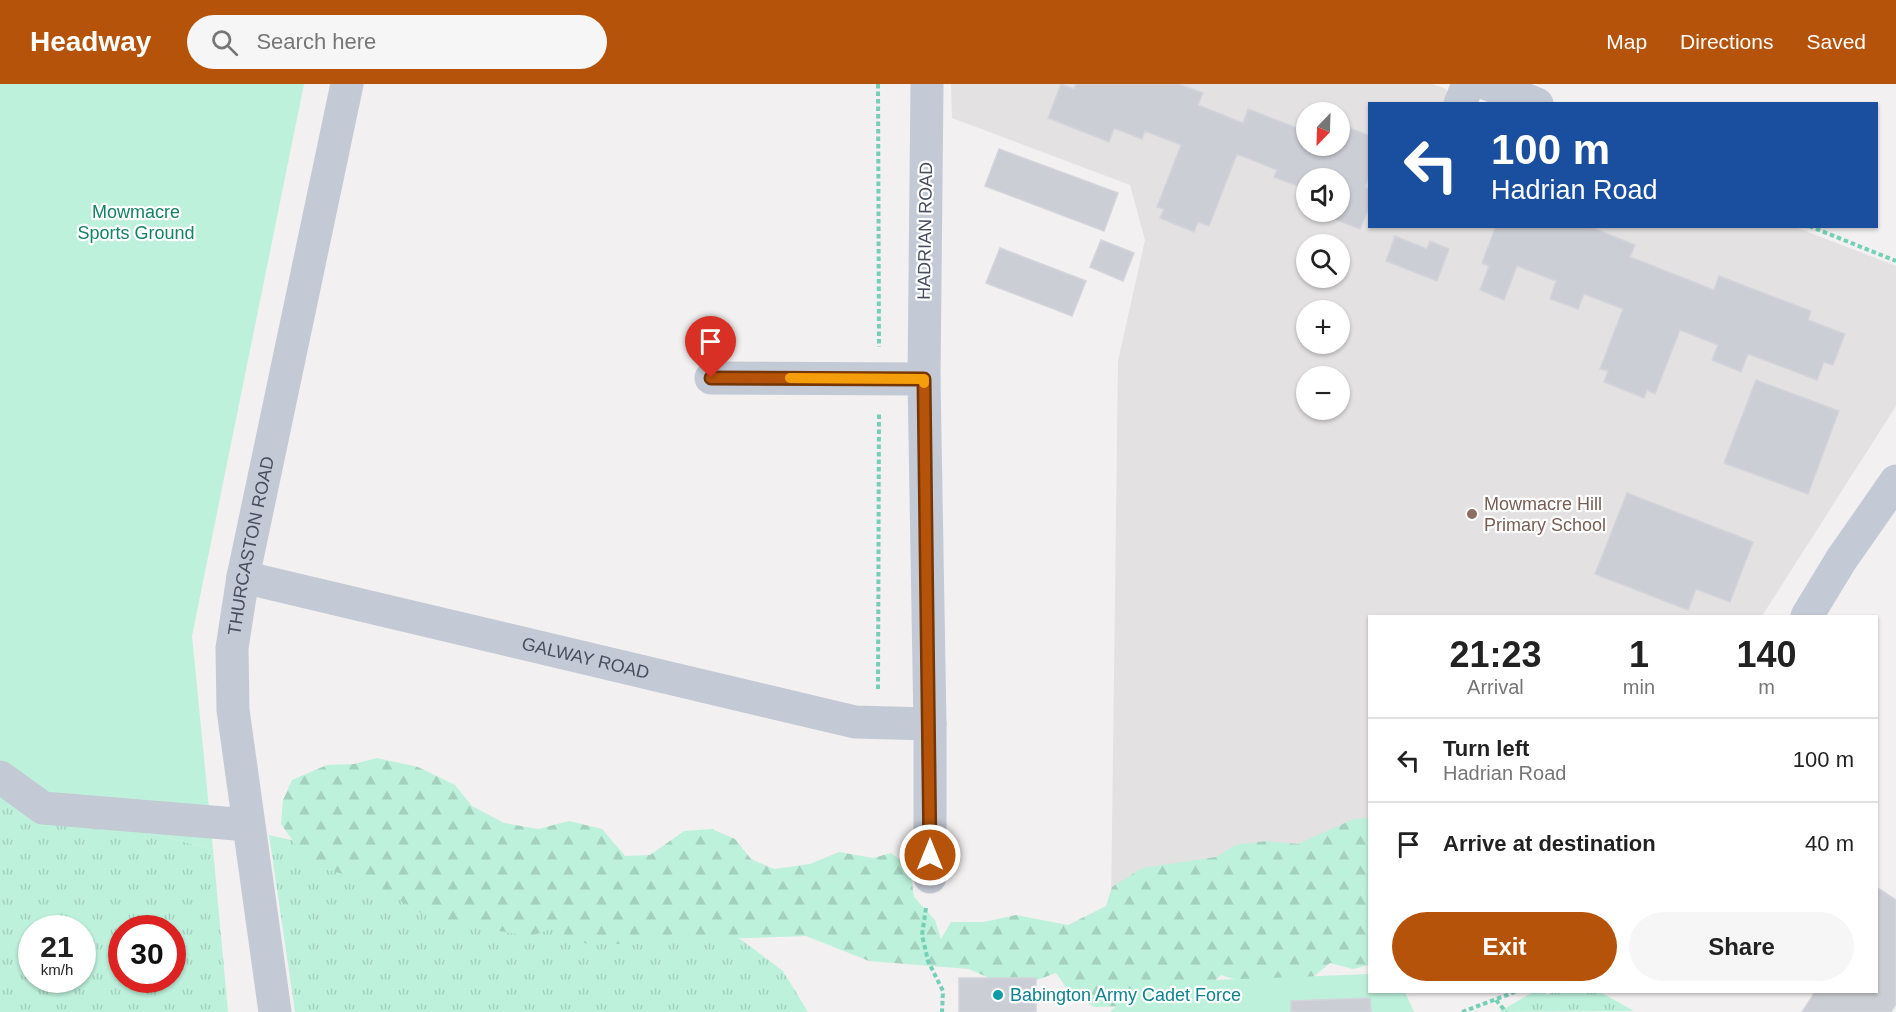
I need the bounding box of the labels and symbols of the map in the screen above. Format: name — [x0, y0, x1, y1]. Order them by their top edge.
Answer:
north arrow — [1296, 102, 1350, 156]
street label: HADRIAN ROAD — [914, 162, 936, 300]
park label: Mowmacre Sports Ground — [77, 202, 195, 243]
pin — [685, 316, 736, 378]
street label: THURCASTON ROAD — [224, 454, 278, 636]
place label: Mowmacre Hill Primary School — [1484, 494, 1606, 535]
marker: Mowmacre Hill Primary School — [1465, 507, 1479, 521]
street label: GALWAY ROAD — [520, 633, 651, 683]
position arrow — [898, 823, 962, 887]
speed limit sign: 30 — [108, 915, 186, 993]
place label: Babington Army Cadet Force — [1010, 985, 1241, 1005]
marker: Babington Army Cadet Force — [991, 988, 1005, 1002]

